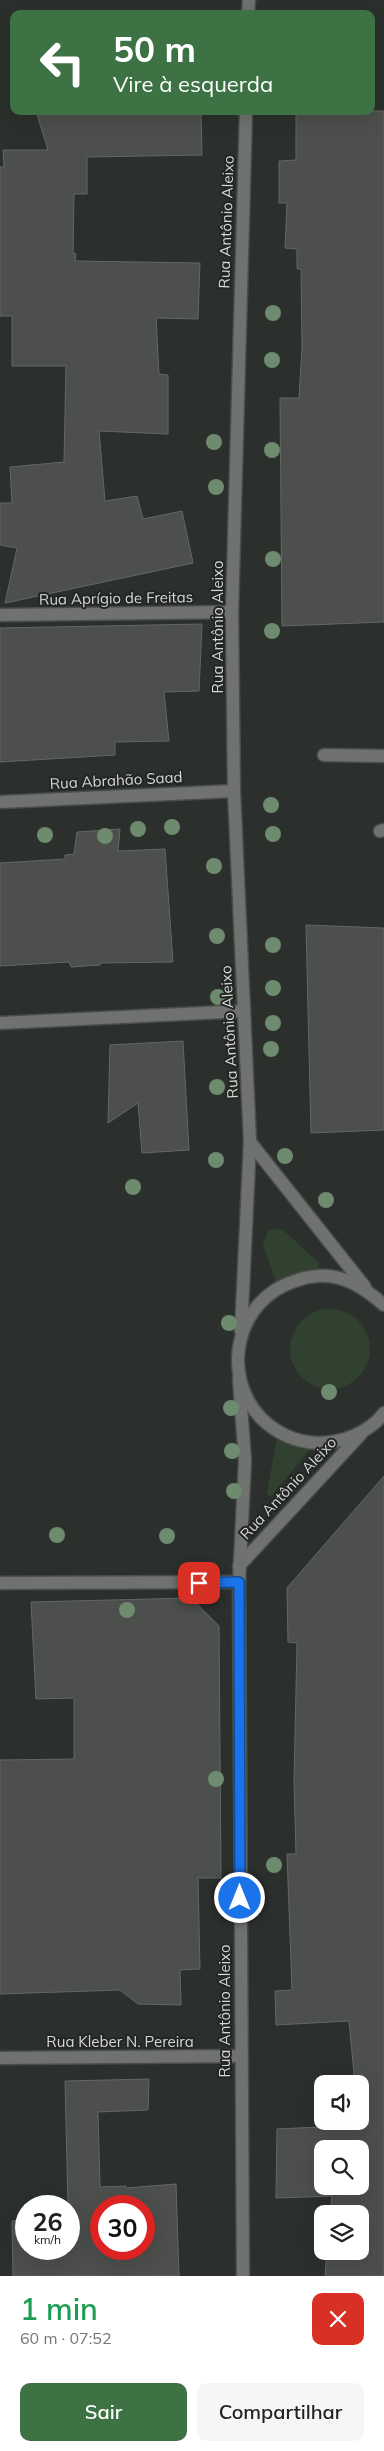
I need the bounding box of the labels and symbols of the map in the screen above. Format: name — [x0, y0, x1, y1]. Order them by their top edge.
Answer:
street label: Rua Antônio Aleixo — [214, 155, 238, 289]
street label: Rua Antônio Aleixo — [208, 560, 227, 694]
street label: Rua Aprígio de Freitas — [39, 587, 193, 609]
street label: Rua Abrahão Saad — [49, 767, 183, 793]
street label: Rua Antônio Aleixo — [216, 965, 242, 1099]
street label: Rua Antônio Aleixo — [236, 1433, 340, 1543]
pin — [178, 1562, 220, 1604]
position arrow — [213, 1871, 265, 1923]
street label: Rua Antônio Aleixo — [215, 1944, 234, 2078]
street label: Rua Kleber N. Pereira — [46, 2032, 194, 2051]
speed limit sign: 30 — [90, 2195, 155, 2260]

